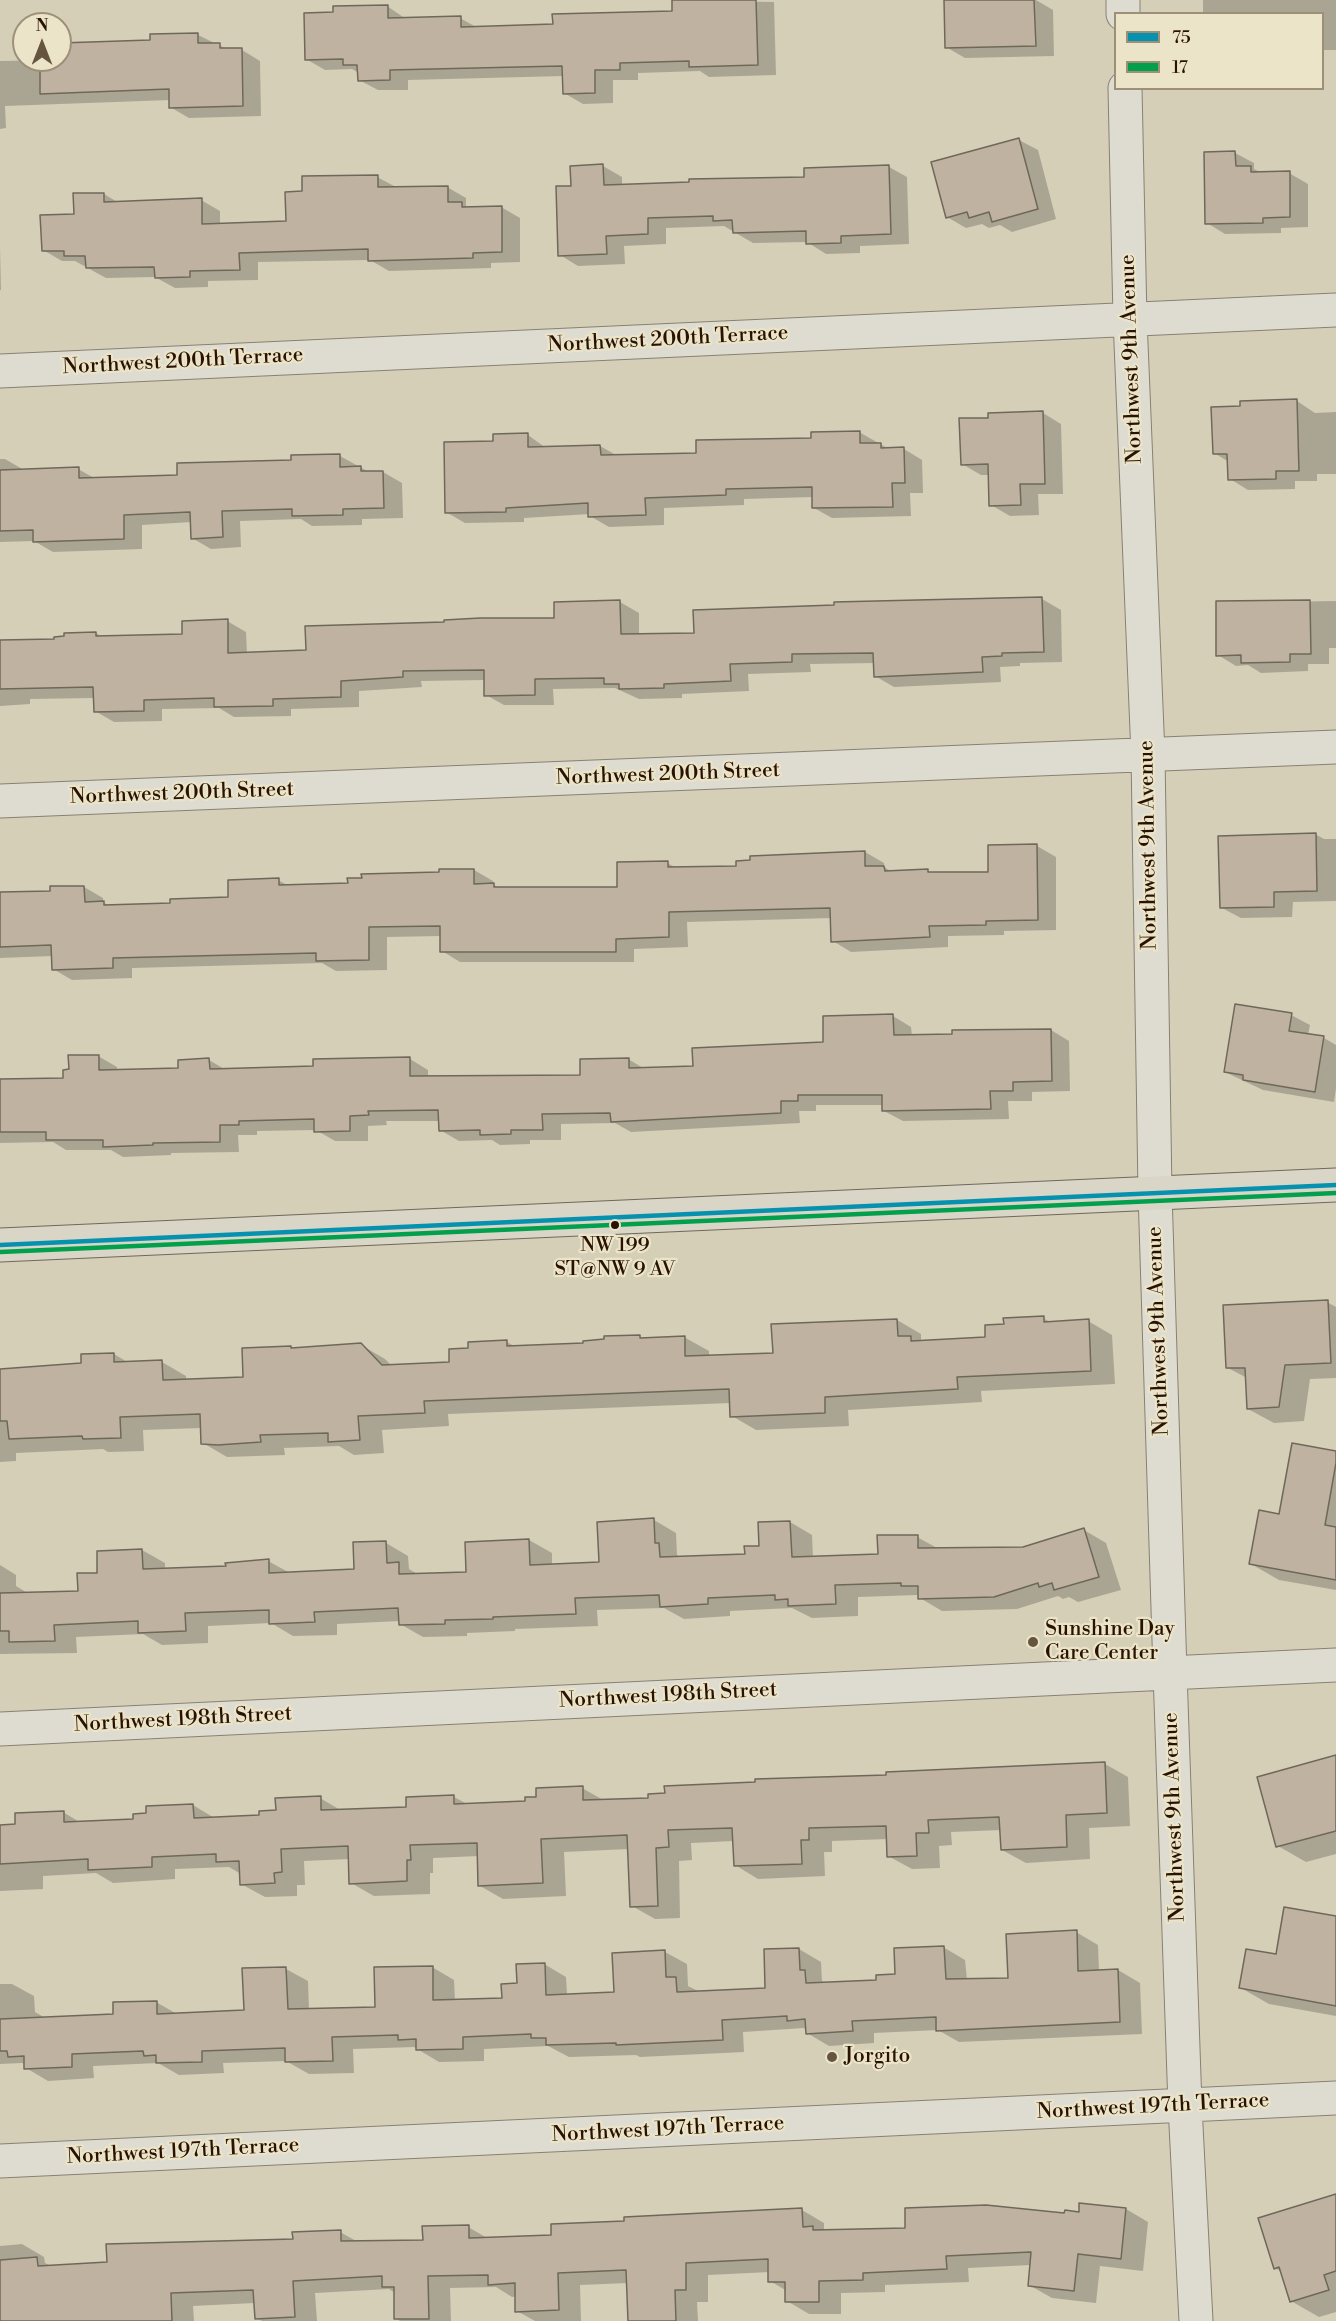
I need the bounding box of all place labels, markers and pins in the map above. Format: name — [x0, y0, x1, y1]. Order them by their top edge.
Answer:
marker: NW 199 ST@NW 9 AV — [609, 1219, 621, 1231]
place label: NW 199 ST@NW 9 AV — [554, 1234, 676, 1281]
place label: Sunshine Day Care Center — [1045, 1617, 1175, 1667]
marker: Sunshine Day Care Center — [1026, 1635, 1040, 1649]
place label: Jorgito — [844, 2044, 910, 2070]
marker: Jorgito — [825, 2050, 839, 2064]

